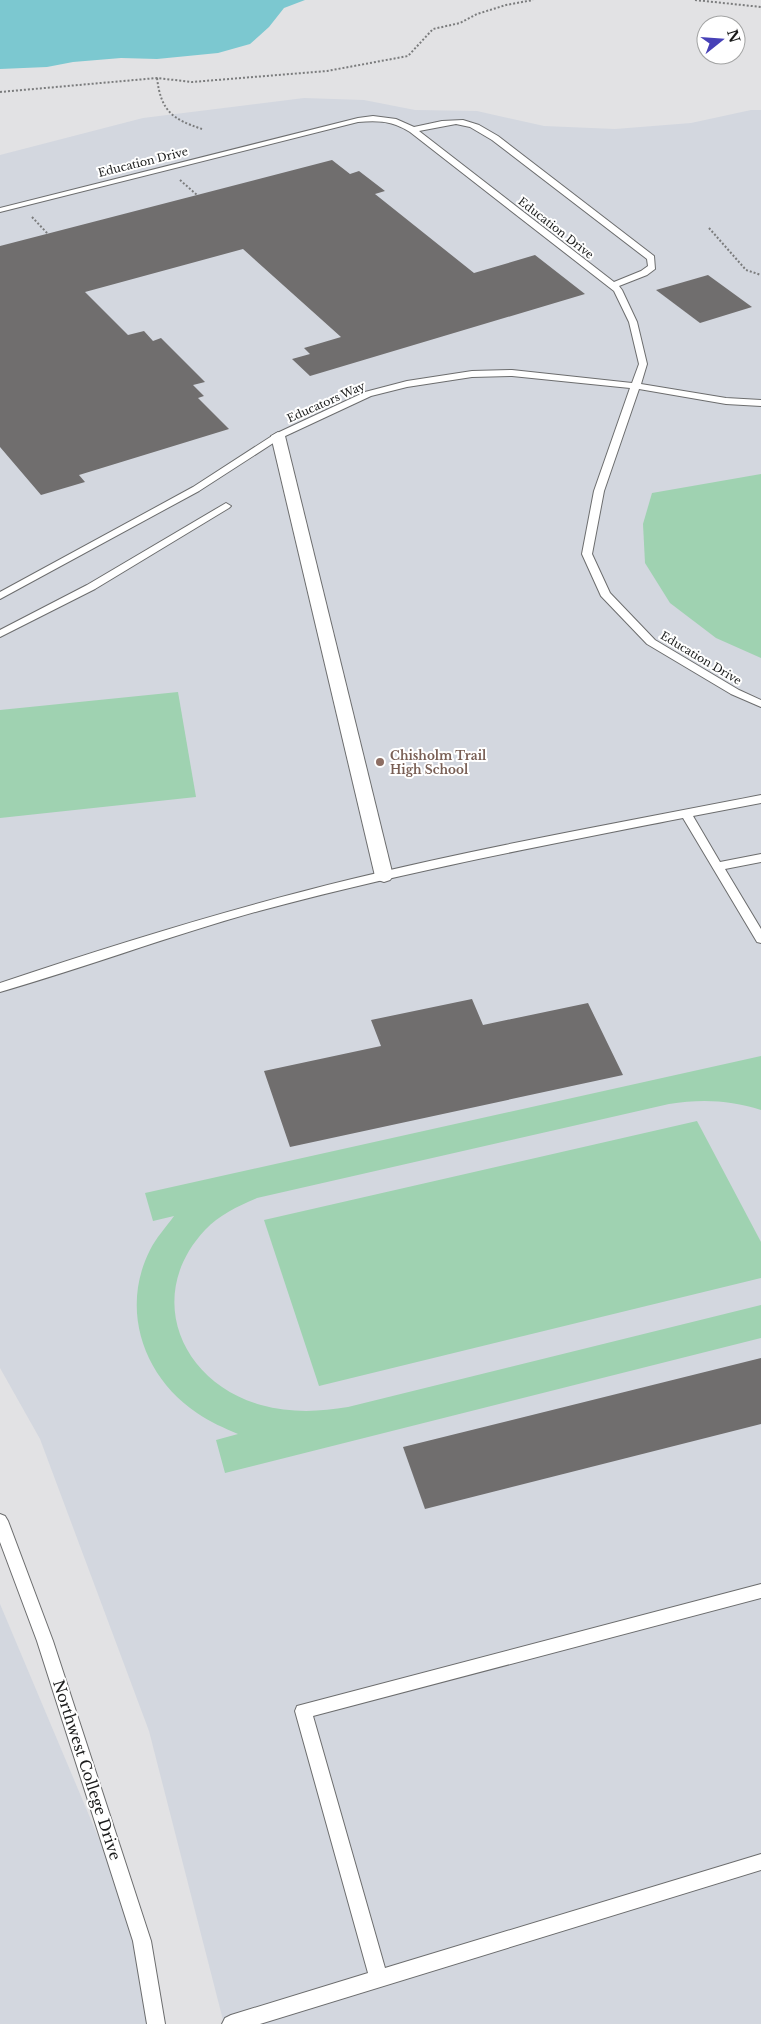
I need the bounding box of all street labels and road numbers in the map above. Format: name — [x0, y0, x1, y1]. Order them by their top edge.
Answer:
street label: Education Drive — [97, 144, 189, 180]
street label: Education Drive — [515, 194, 597, 262]
street label: Educators Way — [285, 379, 367, 425]
street label: Education Drive — [658, 628, 744, 688]
street label: Northwest College Drive — [49, 1677, 125, 1863]

